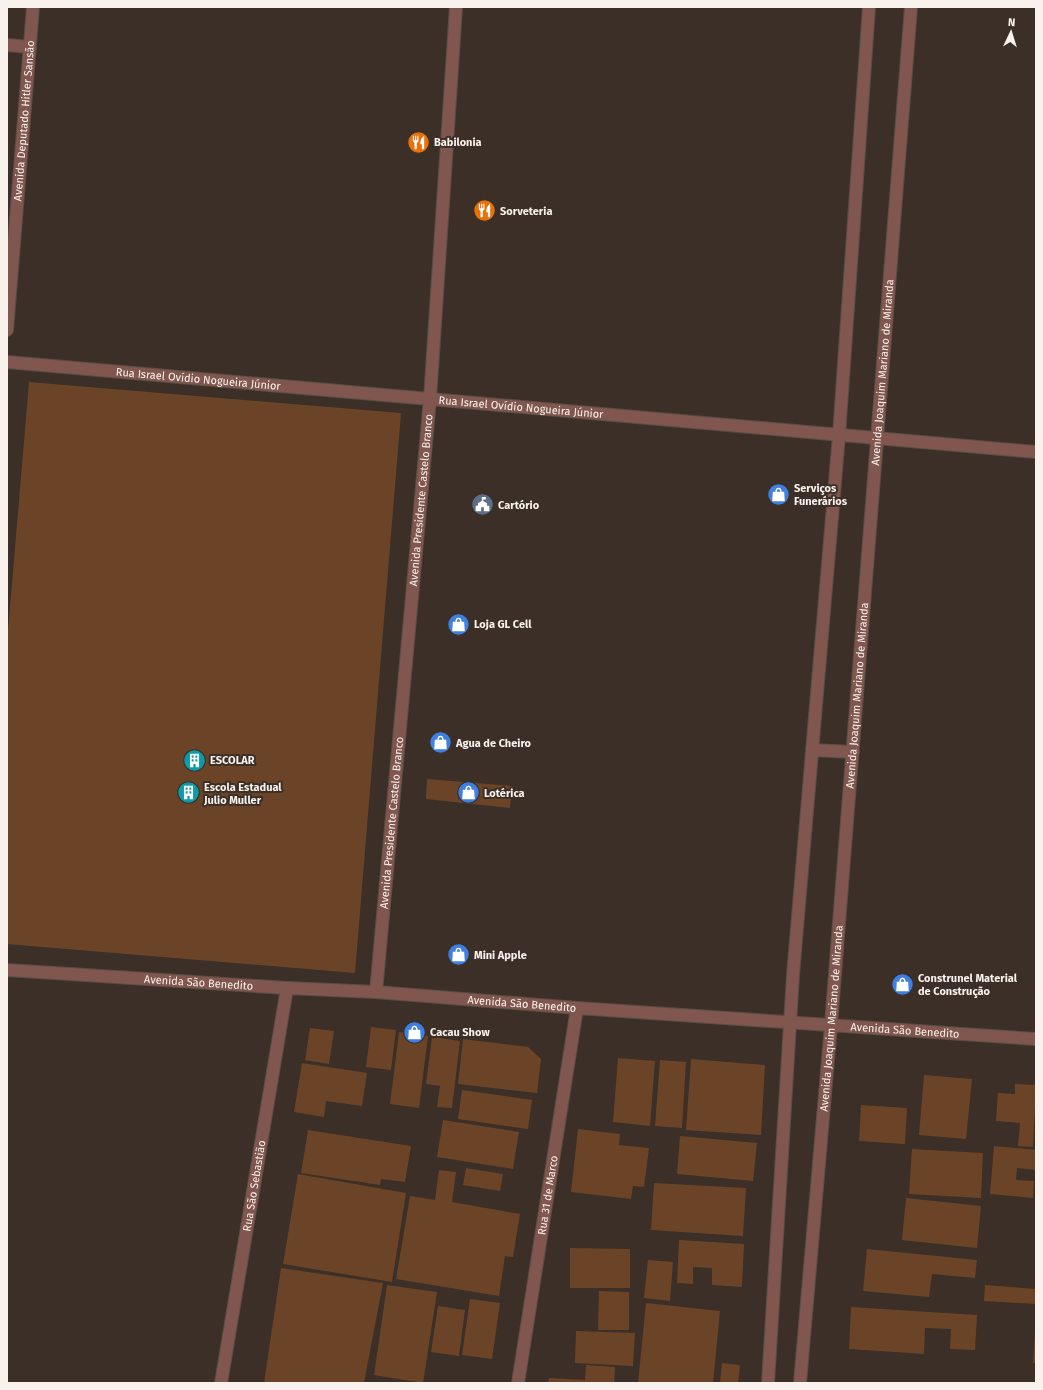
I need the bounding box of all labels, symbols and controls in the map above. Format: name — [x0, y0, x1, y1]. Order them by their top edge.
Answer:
north arrow — [991, 12, 1031, 52]
text: N — [1008, 16, 1016, 29]
street label: Avenida Deputado Hitler Sansão — [11, 40, 37, 202]
restaurant icon: Babilonia — [405, 129, 431, 155]
place label: Babilonia — [434, 136, 482, 149]
restaurant icon: Sorveteria — [471, 198, 497, 224]
place label: Sorveteria — [500, 205, 552, 218]
street label: Avenida Joaquim Mariano de Miranda — [869, 279, 897, 466]
street label: Rua Israel Ovídio Nogueira Júnior — [115, 366, 282, 393]
street label: Rua Israel Ovídio Nogueira Júnior — [438, 394, 605, 421]
street label: Avenida Presidente Castelo Branco — [407, 413, 436, 587]
shop icon: Serviços Funerários — [765, 481, 791, 507]
place label: Serviços Funerários — [794, 482, 848, 508]
public building icon: Cartório — [470, 492, 496, 518]
place label: Cartório — [498, 499, 540, 512]
street label: Avenida Joaquim Mariano de Miranda — [844, 602, 871, 789]
shop icon: Loja GL Cell — [446, 611, 472, 637]
place label: Loja GL Cell — [474, 618, 532, 631]
shop icon: Agua de Cheiro — [428, 730, 454, 756]
street label: Avenida Presidente Castelo Branco — [378, 736, 406, 909]
place label: Agua de Cheiro — [455, 737, 531, 750]
building icon: ESCOLAR — [182, 747, 208, 773]
place label: ESCOLAR — [210, 754, 255, 767]
building icon: Escola Estadual Julio Muller — [175, 780, 201, 806]
shop icon: Lotérica — [456, 780, 482, 806]
place label: Escola Estadual Julio Muller — [203, 781, 282, 807]
place label: Lotérica — [484, 787, 525, 800]
street label: Avenida Joaquim Mariano de Miranda — [818, 925, 846, 1112]
shop icon: Mini Apple — [445, 942, 471, 968]
place label: Mini Apple — [474, 949, 527, 962]
shop icon: Construnel Material de Construção — [890, 971, 916, 997]
place label: Construnel Material de Construção — [918, 972, 1018, 998]
street label: Avenida São Benedito — [144, 973, 253, 993]
street label: Avenida São Benedito — [467, 993, 577, 1015]
shop icon: Cacau Show — [402, 1019, 428, 1045]
street label: Avenida São Benedito — [850, 1020, 960, 1041]
place label: Cacau Show — [430, 1026, 490, 1039]
street label: Rua São Sebastião — [240, 1139, 268, 1232]
street label: Rua 31 de Marco — [535, 1155, 561, 1236]

